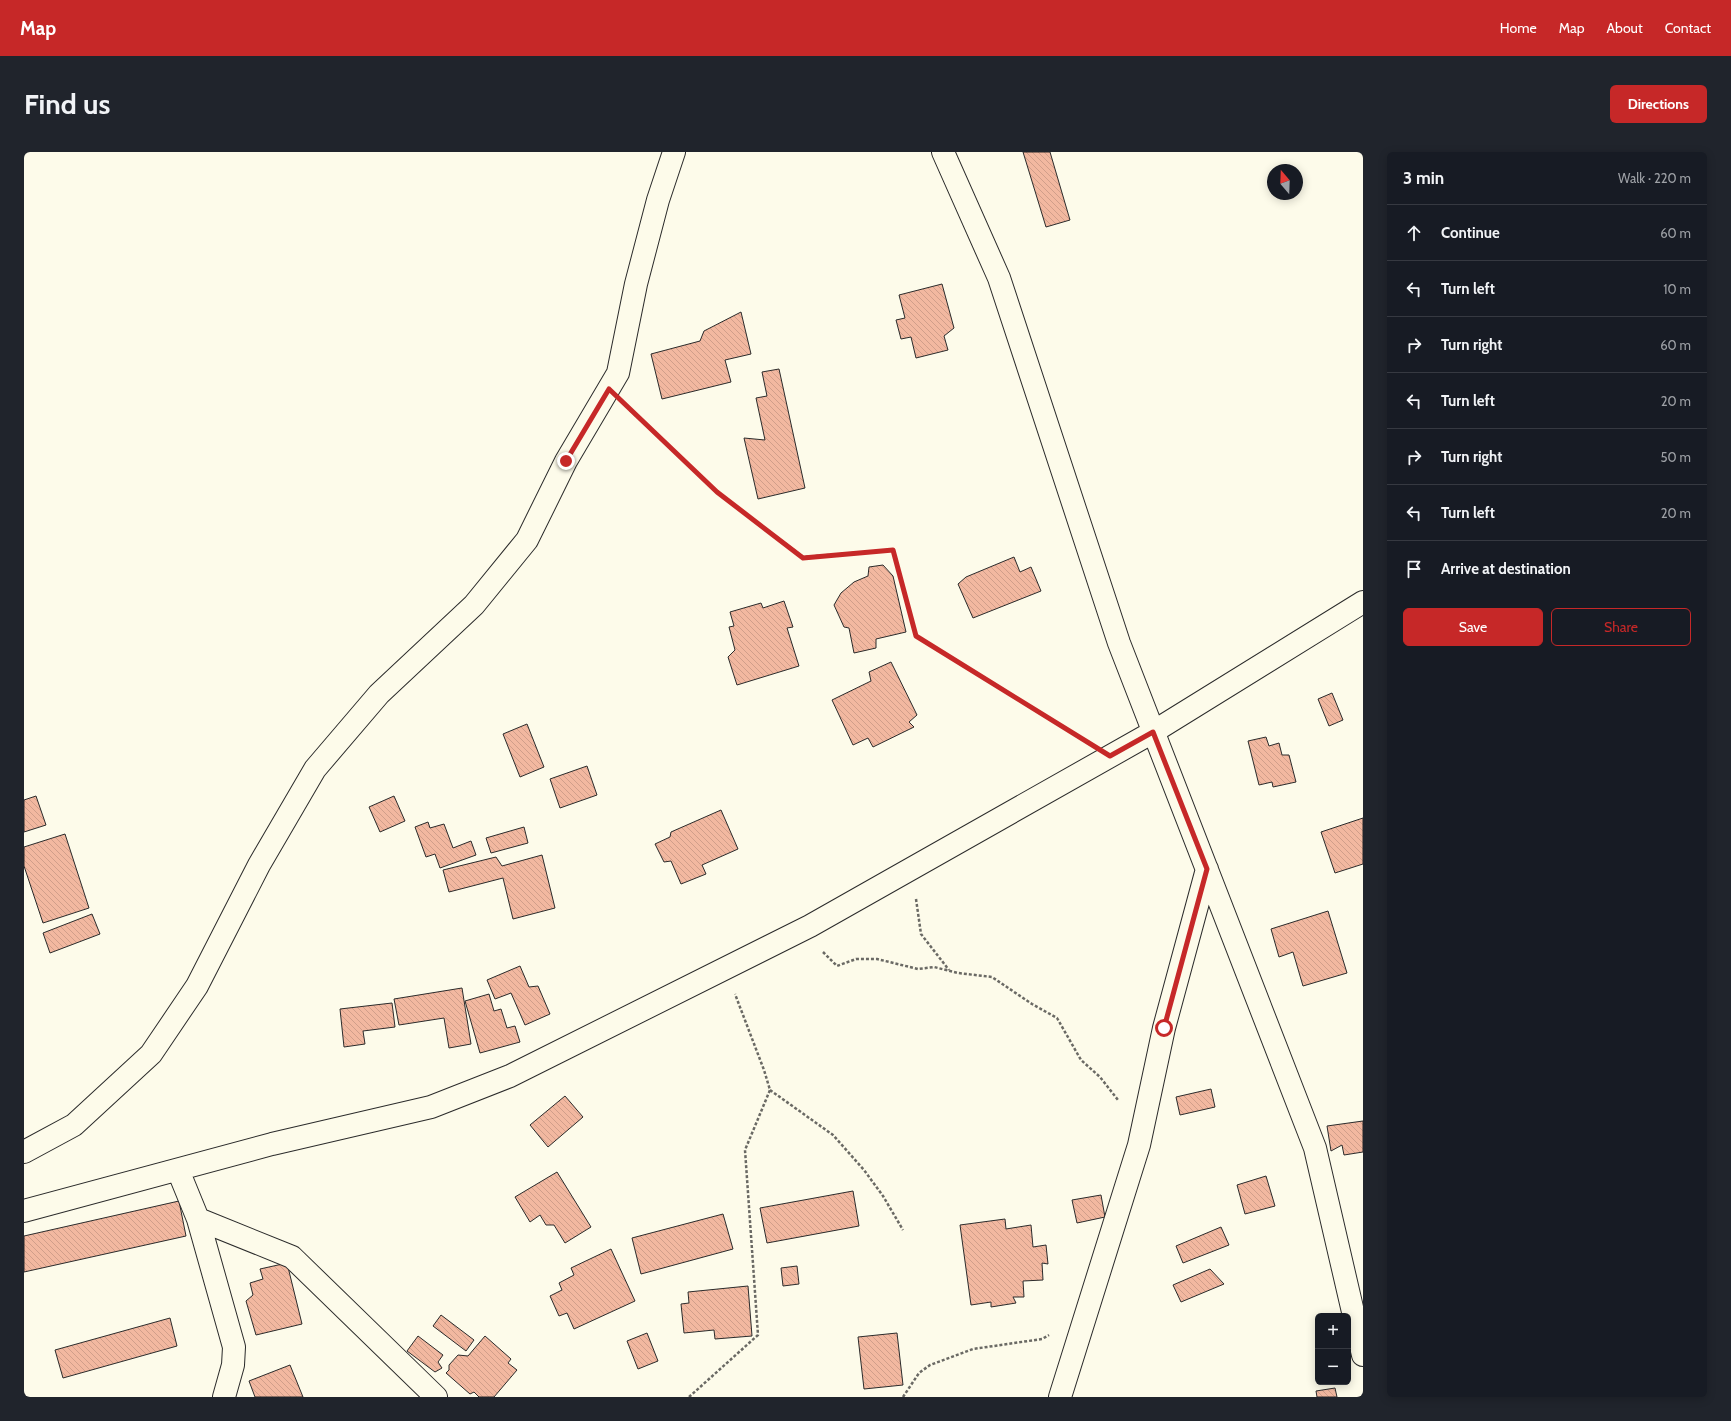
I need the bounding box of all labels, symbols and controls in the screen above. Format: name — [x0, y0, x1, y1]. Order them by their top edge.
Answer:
text: Map — [20, 17, 56, 40]
text: Home — [1500, 19, 1537, 37]
text: Map — [1559, 19, 1584, 37]
text: About — [1606, 19, 1643, 37]
text: Contact — [1665, 19, 1711, 37]
button: Directions — [1610, 85, 1707, 123]
text: Find us — [24, 87, 110, 121]
north arrow — [1267, 164, 1303, 200]
text: 3 min — [1403, 168, 1444, 188]
text: Walk · 220 m — [1618, 170, 1691, 186]
icon: ahead — [1403, 222, 1425, 244]
text: Continue — [1441, 224, 1500, 242]
text: 60 m — [1660, 225, 1691, 241]
icon: left — [1403, 278, 1425, 300]
text: Turn left — [1441, 280, 1495, 298]
text: 10 m — [1663, 281, 1691, 297]
icon: right — [1403, 334, 1425, 356]
text: Turn right — [1441, 336, 1502, 354]
text: 60 m — [1660, 337, 1691, 353]
icon: left — [1403, 390, 1425, 412]
text: Turn left — [1441, 392, 1495, 410]
text: 20 m — [1661, 393, 1691, 409]
icon: right — [1403, 446, 1425, 468]
text: Turn right — [1441, 448, 1502, 466]
text: 50 m — [1661, 449, 1691, 465]
route end — [557, 452, 575, 470]
icon: left — [1403, 502, 1425, 524]
text: Turn left — [1441, 504, 1495, 522]
text: 20 m — [1661, 505, 1691, 521]
icon: arrive — [1403, 558, 1425, 580]
text: Arrive at destination — [1441, 560, 1571, 578]
button: Save — [1403, 608, 1543, 646]
button: Share — [1551, 608, 1691, 646]
route start — [1155, 1019, 1173, 1037]
map controls — [1315, 1313, 1351, 1385]
button: + — [1315, 1313, 1351, 1349]
button: − — [1315, 1349, 1351, 1385]

